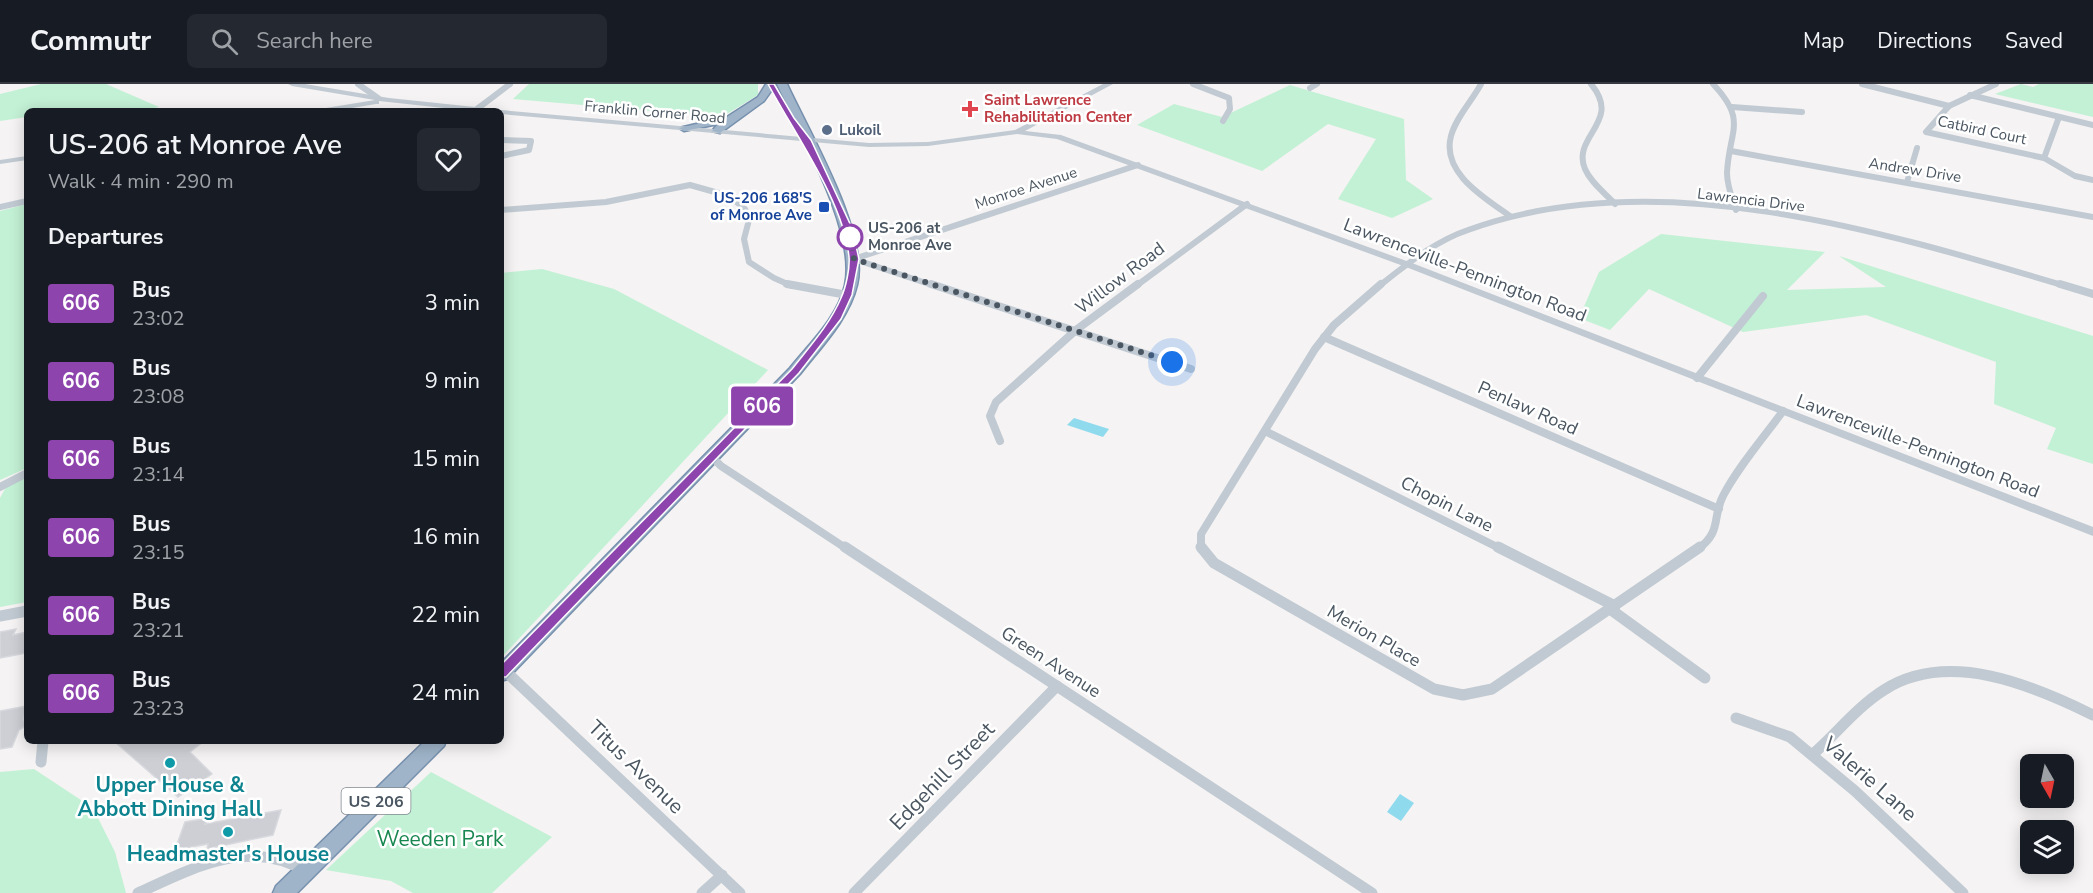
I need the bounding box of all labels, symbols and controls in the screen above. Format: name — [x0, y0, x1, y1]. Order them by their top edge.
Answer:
search box — [187, 14, 607, 68]
text: Commutr — [30, 22, 151, 60]
icon: search — [208, 25, 241, 58]
text: Search here — [256, 26, 373, 56]
text: Map — [1803, 27, 1844, 55]
text: Directions — [1877, 27, 1972, 55]
text: Saved — [2005, 27, 2063, 55]
place label: Saint Lawrence Rehabilitation Center — [984, 90, 1132, 127]
street label: Franklin Corner Road — [584, 96, 726, 128]
marker: Saint Lawrence Rehabilitation Center — [961, 100, 979, 118]
street label: Catbird Court — [1936, 111, 2029, 149]
place label: Lukoil — [839, 120, 881, 140]
marker: Lukoil — [820, 123, 834, 137]
text: US-206 at Monroe Ave — [48, 126, 342, 164]
button: heart — [417, 128, 480, 191]
street label: Andrew Drive — [1867, 153, 1963, 187]
street label: Monroe Avenue — [972, 162, 1080, 214]
text: Walk · 4 min · 290 m — [48, 168, 234, 195]
street label: Lawrencia Drive — [1696, 183, 1806, 217]
place label: US-206 168'S of Monroe Ave — [710, 188, 812, 225]
marker: US-206 168'S of Monroe Ave — [817, 200, 831, 214]
street label: Lawrenceville-Pennington Road — [1340, 212, 1590, 328]
place label: US-206 at Monroe Ave — [868, 218, 952, 255]
text: Departures — [48, 222, 163, 252]
marker: US-206 at Monroe Ave — [837, 224, 863, 250]
street label: Willow Road — [1070, 236, 1170, 320]
text: Bus — [132, 275, 171, 305]
text: 3 min — [425, 288, 480, 318]
text: 606 — [62, 289, 100, 317]
text: 23:02 — [132, 305, 185, 332]
your location — [1157, 347, 1187, 377]
text: Bus — [132, 353, 171, 383]
text: 9 min — [425, 366, 480, 396]
text: 606 — [62, 367, 100, 395]
street label: Penlaw Road — [1474, 375, 1582, 441]
text: 23:08 — [132, 383, 185, 410]
line badge: 606 — [728, 386, 796, 426]
street label: Lawrenceville-Pennington Road — [1793, 388, 2043, 504]
text: 606 — [743, 392, 781, 420]
text: Bus — [132, 431, 171, 461]
text: 15 min — [412, 444, 480, 474]
text: 606 — [62, 445, 100, 473]
text: 23:14 — [132, 461, 185, 488]
street label: Chopin Lane — [1397, 470, 1497, 538]
text: Bus — [132, 509, 171, 539]
text: 16 min — [412, 522, 480, 552]
text: 606 — [62, 523, 100, 551]
text: 23:15 — [132, 539, 185, 566]
text: Bus — [132, 587, 171, 617]
street label: Merion Place — [1323, 599, 1425, 673]
text: 22 min — [412, 600, 480, 630]
text: 606 — [62, 601, 100, 629]
text: 23:21 — [132, 617, 185, 644]
street label: Green Avenue — [996, 621, 1106, 703]
text: Bus — [132, 665, 171, 695]
text: 24 min — [412, 678, 480, 708]
text: 606 — [62, 679, 100, 707]
text: 23:23 — [132, 695, 185, 722]
street label: Titus Avenue — [582, 714, 690, 820]
street label: Edgehill Street — [883, 716, 1001, 836]
street label: Valerie Lane — [1816, 730, 1923, 828]
north arrow — [2020, 754, 2074, 808]
map controls — [2020, 754, 2074, 874]
marker: Upper House & Abbott Dining Hall — [163, 756, 177, 770]
place label: Upper House & Abbott Dining Hall — [78, 771, 263, 823]
road number: US 206 — [342, 788, 410, 814]
button: layers — [2020, 820, 2074, 874]
marker: Headmaster's House — [221, 825, 235, 839]
park label: Weeden Park — [377, 825, 504, 853]
place label: Headmaster's House — [127, 840, 329, 868]

